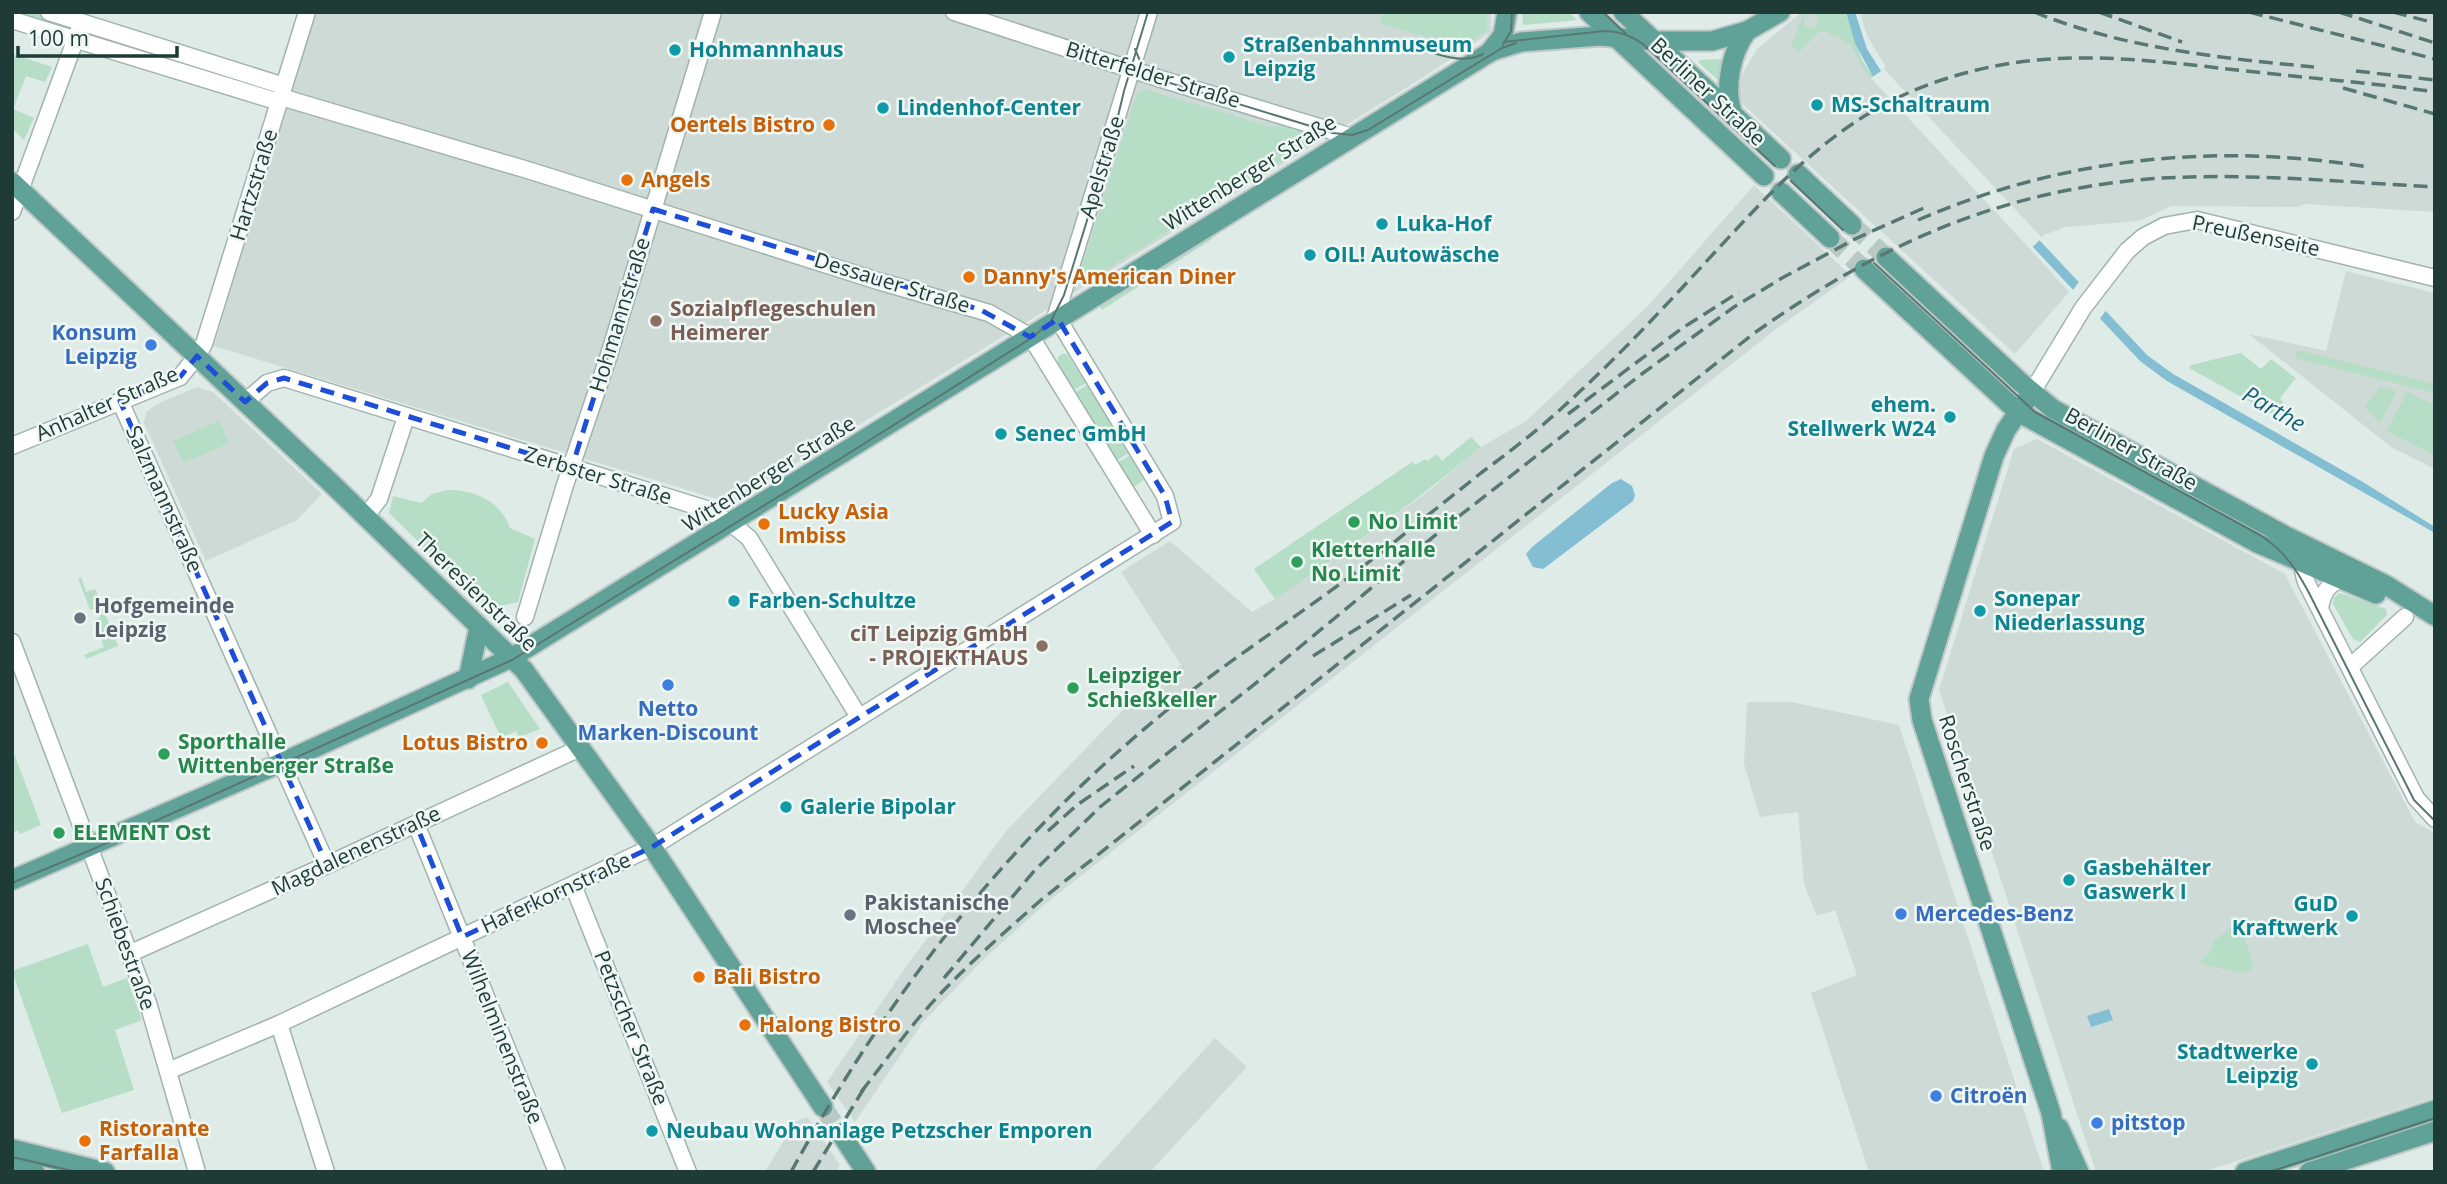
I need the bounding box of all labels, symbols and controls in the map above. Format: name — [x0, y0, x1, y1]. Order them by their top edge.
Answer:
scale bar — [18, 14, 177, 58]
text: 100 m — [28, 24, 89, 52]
place label: Straßenbahnmuseum Leipzig — [1243, 30, 1472, 82]
street label: Berliner Straße — [1645, 31, 1772, 152]
street label: Bitterfelder Straße — [1063, 34, 1244, 114]
place label: Hohmannhaus — [689, 35, 844, 63]
marker: Hohmannhaus — [667, 42, 683, 58]
marker: Straßenbahnmuseum Leipzig — [1221, 49, 1237, 65]
place label: MS-Schaltraum — [1831, 90, 1990, 118]
place label: Lindenhof-Center — [897, 93, 1081, 121]
marker: MS-Schaltraum — [1809, 97, 1825, 113]
marker: Lindenhof-Center — [875, 100, 891, 116]
street label: Wittenberger Straße — [1158, 108, 1341, 237]
place label: Oertels Bistro — [670, 110, 815, 138]
street label: Apelstraße — [1072, 112, 1130, 221]
marker: Oertels Bistro — [821, 117, 837, 133]
street label: Hartzstraße — [223, 125, 283, 244]
place label: Angels — [641, 165, 710, 193]
marker: Angels — [619, 172, 635, 188]
street label: Preußenseite — [2190, 208, 2323, 262]
place label: Luka-Hof — [1396, 209, 1493, 237]
marker: Luka-Hof — [1374, 216, 1390, 232]
street label: Hohmannstraße — [582, 234, 656, 396]
place label: OIL! Autowäsche — [1324, 240, 1500, 268]
street label: Dessauer Straße — [811, 245, 974, 319]
marker: OIL! Autowäsche — [1302, 247, 1318, 263]
place label: Danny's American Diner — [983, 262, 1237, 290]
marker: Danny's American Diner — [961, 269, 977, 285]
place label: Sozialpflegeschulen Heimerer — [670, 294, 876, 346]
marker: Sozialpflegeschulen Heimerer — [648, 313, 664, 329]
place label: Konsum Leipzig — [51, 318, 137, 370]
marker: Konsum Leipzig — [143, 337, 159, 353]
street label: Anhalter Straße — [31, 359, 182, 447]
water label: Parthe — [2237, 377, 2312, 439]
place label: ehem. Stellwerk W24 — [1787, 390, 1936, 442]
street label: Berliner Straße — [2060, 400, 2203, 496]
street label: Wittenberger Straße — [677, 409, 860, 538]
marker: ehem. Stellwerk W24 — [1942, 409, 1958, 425]
place label: Senec GmbH — [1015, 419, 1147, 447]
street label: Salzmannstraße — [120, 421, 210, 576]
marker: Senec GmbH — [993, 426, 1009, 442]
street label: Zerbster Straße — [521, 439, 675, 511]
place label: Lucky Asia Imbiss — [778, 497, 889, 549]
place label: No Limit — [1368, 507, 1458, 535]
marker: No Limit — [1346, 514, 1362, 530]
marker: Lucky Asia Imbiss — [756, 516, 772, 532]
street label: Theresienstraße — [410, 526, 544, 657]
place label: Kletterhalle No Limit — [1311, 535, 1436, 587]
marker: Kletterhalle No Limit — [1289, 554, 1305, 570]
place label: Sonepar Niederlassung — [1994, 584, 2145, 636]
place label: Farben-Schultze — [748, 586, 916, 614]
place label: Hofgemeinde Leipzig — [94, 591, 234, 643]
marker: Farben-Schultze — [726, 593, 742, 609]
marker: Sonepar Niederlassung — [1972, 603, 1988, 619]
marker: Hofgemeinde Leipzig — [72, 610, 88, 626]
place label: ciT Leipzig GmbH - PROJEKTHAUS — [850, 619, 1028, 671]
marker: ciT Leipzig GmbH - PROJEKTHAUS — [1034, 638, 1050, 654]
place label: Leipziger Schießkeller — [1087, 661, 1218, 713]
marker: Netto Marken-Discount — [660, 677, 676, 693]
marker: Leipziger Schießkeller — [1065, 680, 1081, 696]
place label: Netto Marken-Discount — [578, 694, 758, 746]
street label: Roscherstraße — [1933, 711, 2003, 854]
place label: Sporthalle Wittenberger Straße — [178, 727, 394, 779]
place label: Lotus Bistro — [402, 728, 528, 756]
marker: Lotus Bistro — [534, 735, 550, 751]
marker: Sporthalle Wittenberger Straße — [156, 746, 172, 762]
place label: Galerie Bipolar — [800, 792, 956, 820]
street label: Magdalenenstraße — [266, 799, 445, 902]
marker: Galerie Bipolar — [778, 799, 794, 815]
place label: ELEMENT Ost — [73, 818, 211, 846]
marker: ELEMENT Ost — [51, 825, 67, 841]
street label: Haferkornstraße — [476, 845, 635, 939]
place label: Gasbehälter Gaswerk I — [2083, 853, 2211, 905]
marker: Gasbehälter Gaswerk I — [2061, 872, 2077, 888]
street label: Schiebestraße — [89, 874, 163, 1014]
place label: Pakistanische Moschee — [864, 888, 1009, 940]
place label: GuD Kraftwerk — [2232, 889, 2339, 941]
place label: Mercedes-Benz — [1915, 899, 2073, 927]
marker: Mercedes-Benz — [1893, 906, 1909, 922]
marker: Pakistanische Moschee — [842, 907, 858, 923]
marker: GuD Kraftwerk — [2344, 908, 2360, 924]
street label: Wilhelminenstraße — [455, 946, 551, 1128]
street label: Petzscher Straße — [588, 946, 676, 1109]
place label: Bali Bistro — [713, 962, 821, 990]
marker: Bali Bistro — [691, 969, 707, 985]
place label: Halong Bistro — [759, 1010, 901, 1038]
marker: Halong Bistro — [737, 1017, 753, 1033]
place label: Stadtwerke Leipzig — [2177, 1037, 2298, 1089]
marker: Stadtwerke Leipzig — [2304, 1056, 2320, 1072]
place label: Citroën — [1950, 1081, 2028, 1109]
marker: Citroën — [1928, 1088, 1944, 1104]
place label: pitstop — [2111, 1108, 2186, 1136]
place label: Ristorante Farfalla — [99, 1114, 209, 1166]
marker: pitstop — [2089, 1115, 2105, 1131]
place label: Neubau Wohnanlage Petzscher Emporen — [666, 1116, 1093, 1144]
marker: Neubau Wohnanlage Petzscher Emporen — [644, 1123, 660, 1139]
marker: Ristorante Farfalla — [77, 1133, 93, 1149]

